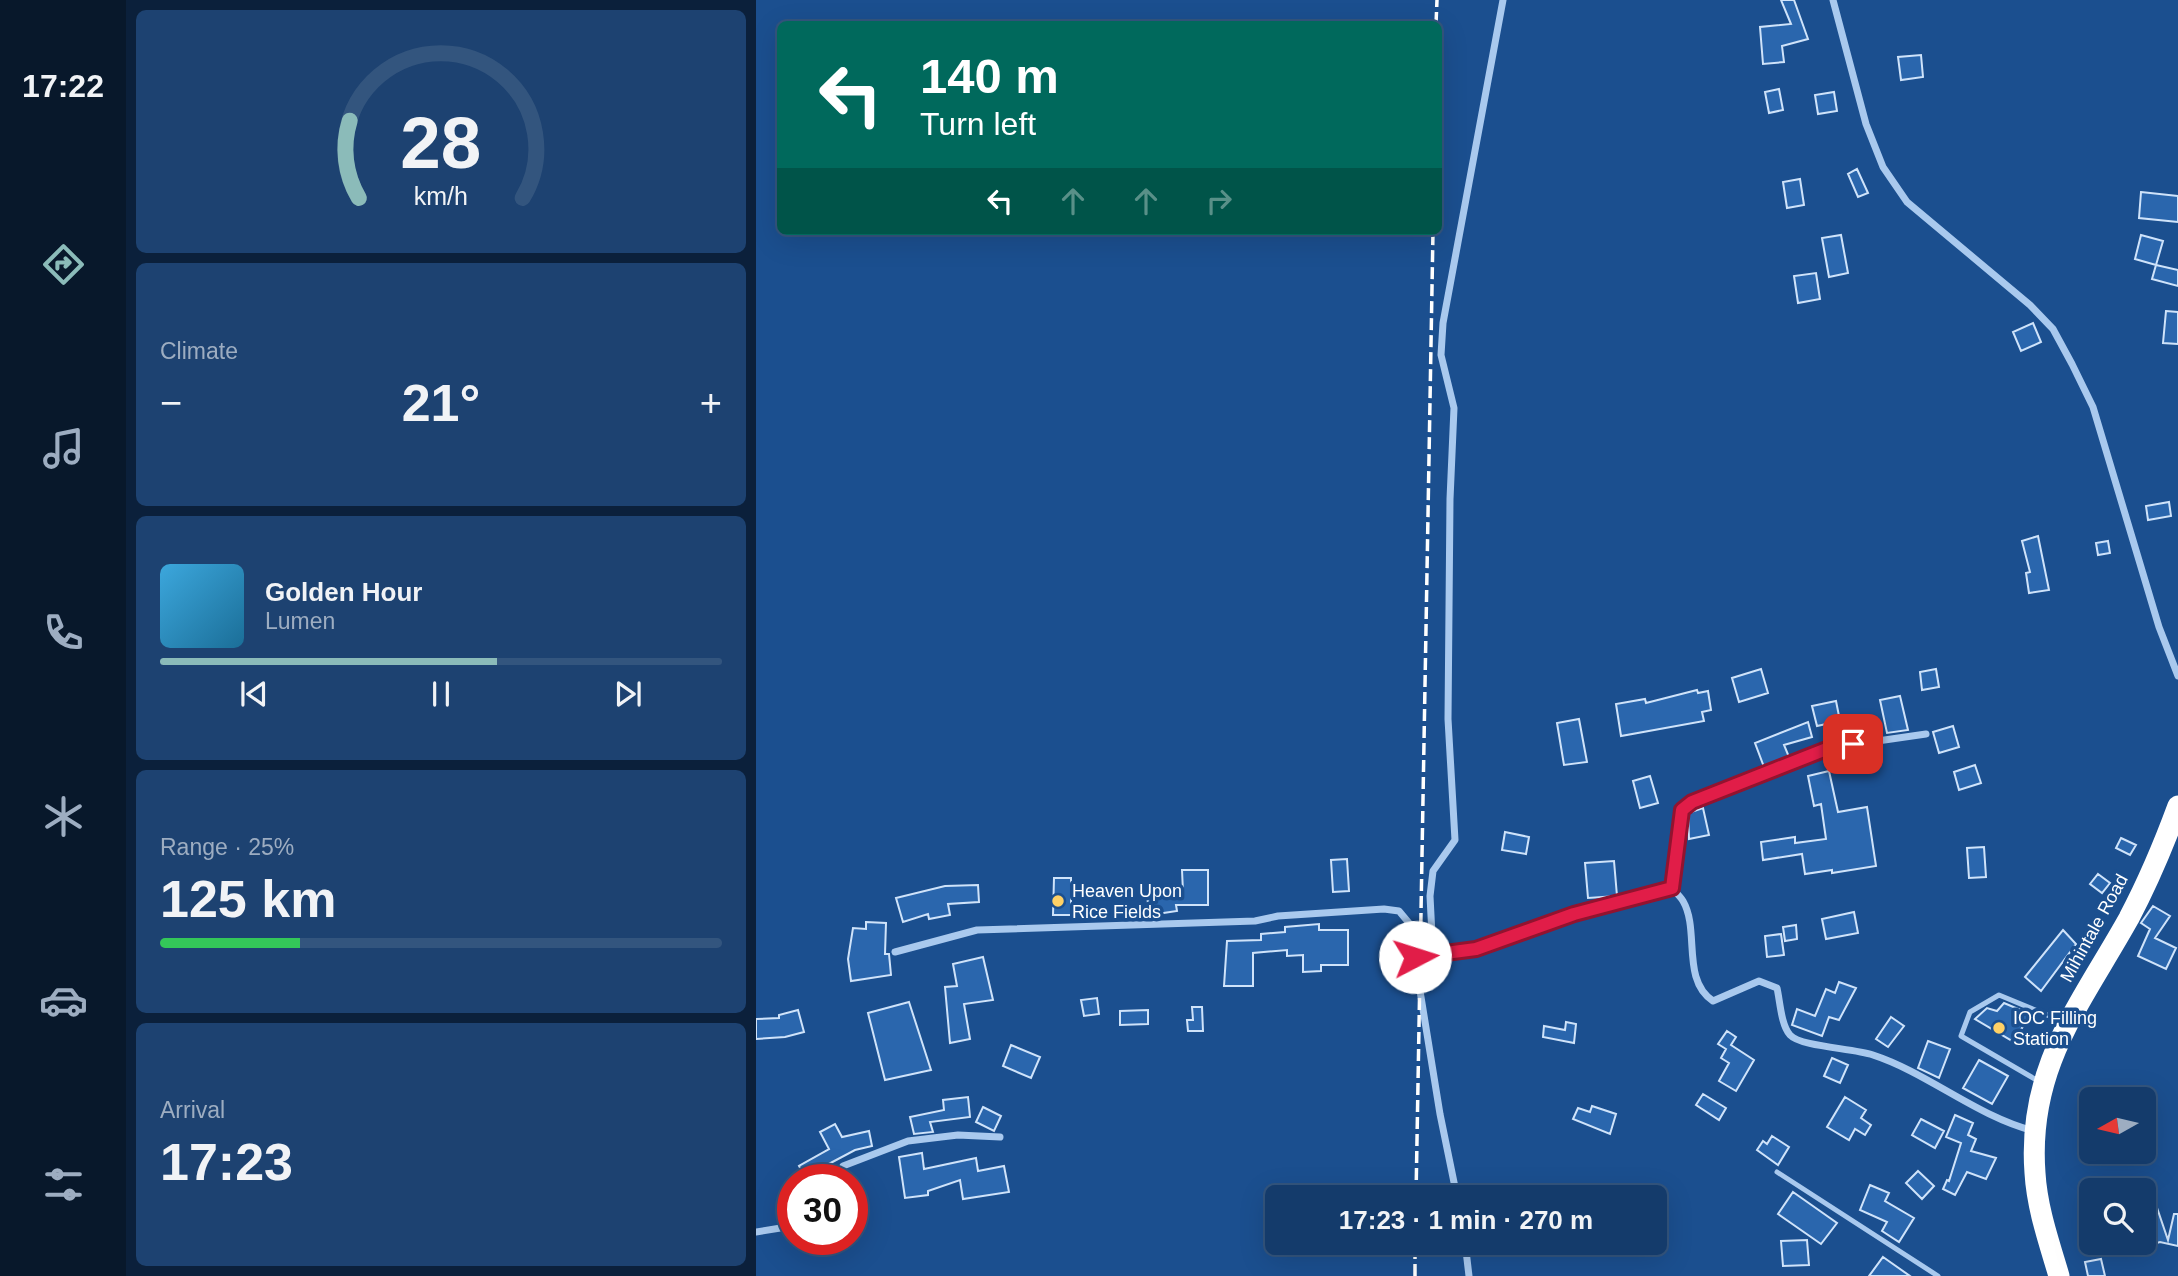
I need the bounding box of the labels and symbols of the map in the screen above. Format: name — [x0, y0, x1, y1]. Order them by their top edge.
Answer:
pin — [1823, 714, 1883, 774]
street label: Mihintale Road — [2056, 871, 2132, 985]
place label: Heaven Upon Rice Fields — [1072, 881, 1182, 922]
marker: Heaven Upon Rice Fields — [1050, 893, 1066, 909]
position arrow — [1378, 920, 1452, 994]
place label: IOC Filling Station — [2013, 1008, 2097, 1049]
marker: IOC Filling Station — [1991, 1020, 2007, 1036]
north arrow — [2079, 1087, 2156, 1164]
speed limit sign: 30 — [777, 1164, 868, 1255]

